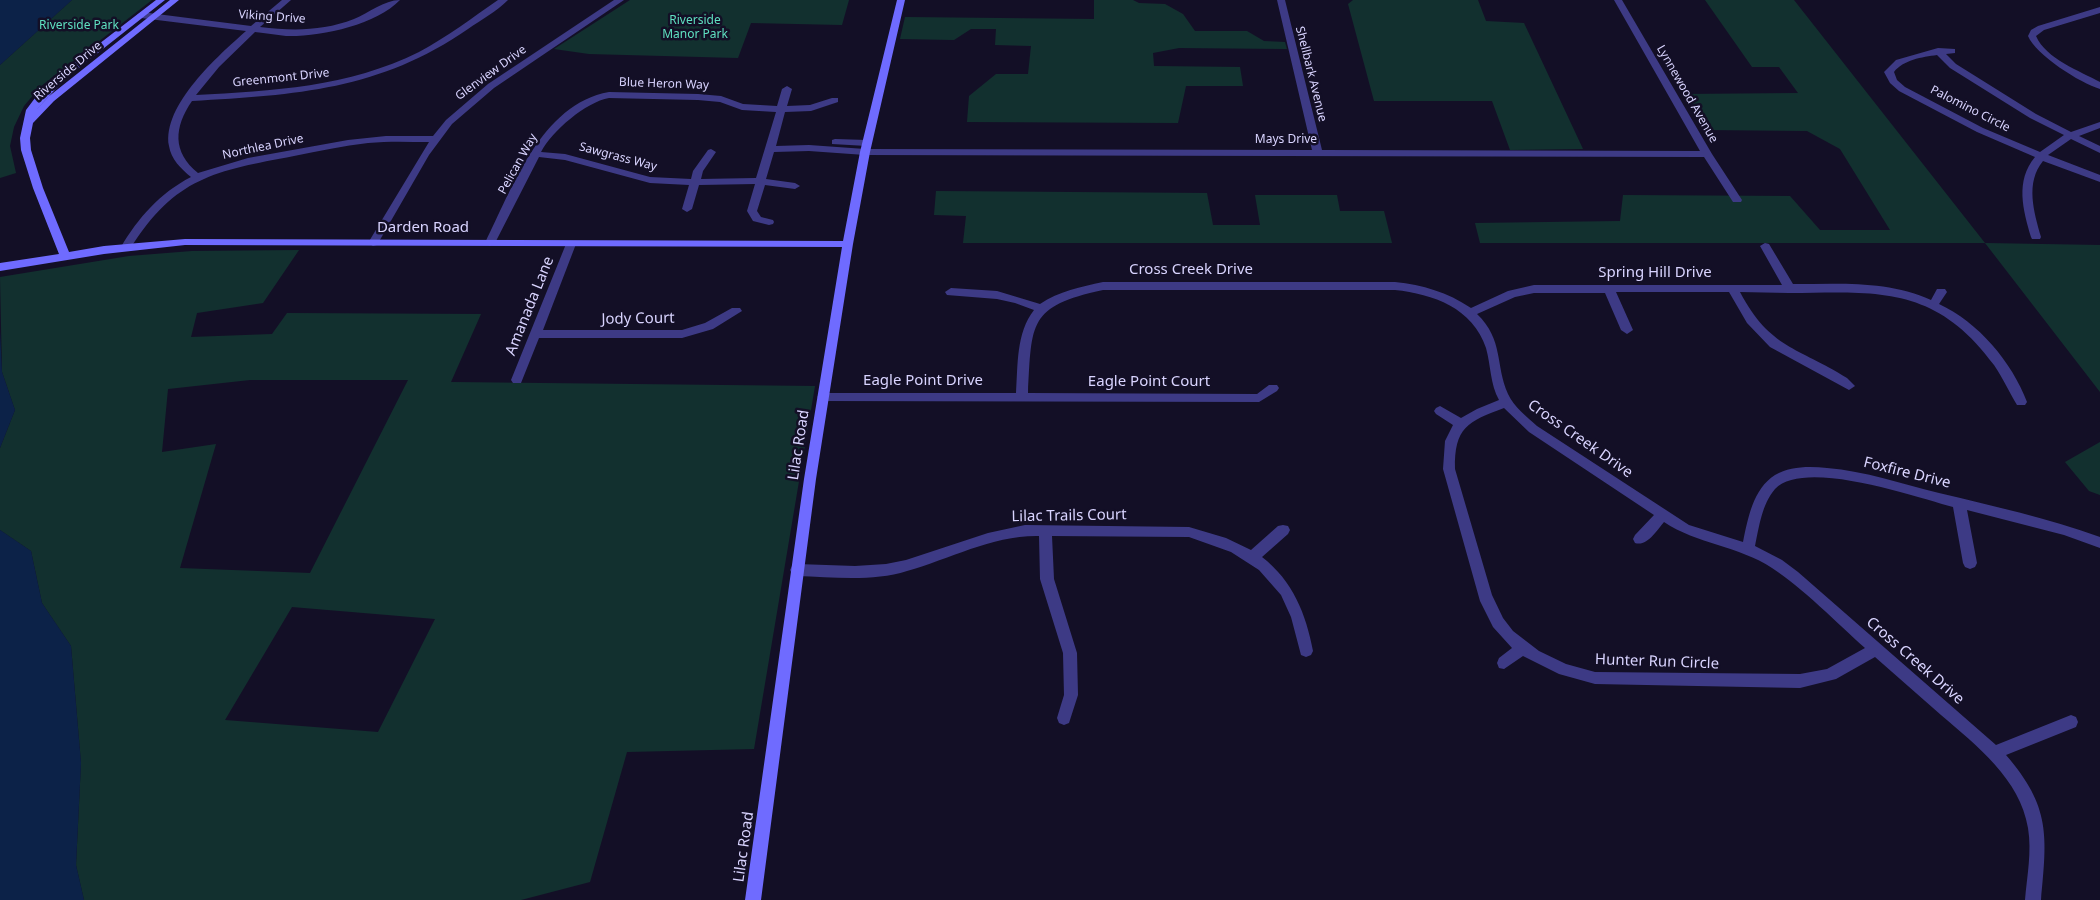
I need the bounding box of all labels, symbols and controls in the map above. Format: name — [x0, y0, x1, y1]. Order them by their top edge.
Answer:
street label: Viking Drive — [238, 7, 306, 27]
park label: Riverside Manor Park — [662, 14, 728, 42]
park label: Riverside Park — [39, 19, 119, 33]
street label: Shellbark Avenue — [1292, 25, 1330, 123]
street label: Riverside Drive — [31, 38, 105, 104]
street label: Glenview Drive — [453, 42, 529, 104]
street label: Lynnewood Avenue — [1653, 43, 1721, 145]
street label: Greenmont Drive — [232, 66, 330, 90]
street label: Blue Heron Way — [619, 75, 709, 93]
street label: Palomino Circle — [1928, 83, 2012, 135]
street label: Northlea Drive — [221, 131, 305, 163]
street label: Pelican Way — [495, 131, 541, 197]
street label: Mays Drive — [1255, 133, 1317, 147]
street label: Sawgrass Way — [578, 140, 658, 174]
street label: Darden Road — [377, 219, 469, 237]
street label: Amanada Lane — [502, 254, 558, 358]
street label: Cross Creek Drive — [1129, 261, 1253, 279]
street label: Spring Hill Drive — [1598, 264, 1712, 282]
street label: Jody Court — [601, 309, 675, 329]
street label: Eagle Point Drive — [863, 372, 983, 390]
street label: Eagle Point Court — [1088, 373, 1210, 391]
street label: Cross Creek Drive — [1524, 396, 1636, 482]
street label: Lilac Road — [785, 408, 813, 482]
street label: Foxfire Drive — [1862, 454, 1952, 492]
street label: Lilac Trails Court — [1011, 506, 1127, 526]
street label: Cross Creek Drive — [1862, 614, 1968, 708]
street label: Hunter Run Circle — [1595, 651, 1719, 673]
street label: Lilac Road — [730, 811, 758, 883]

